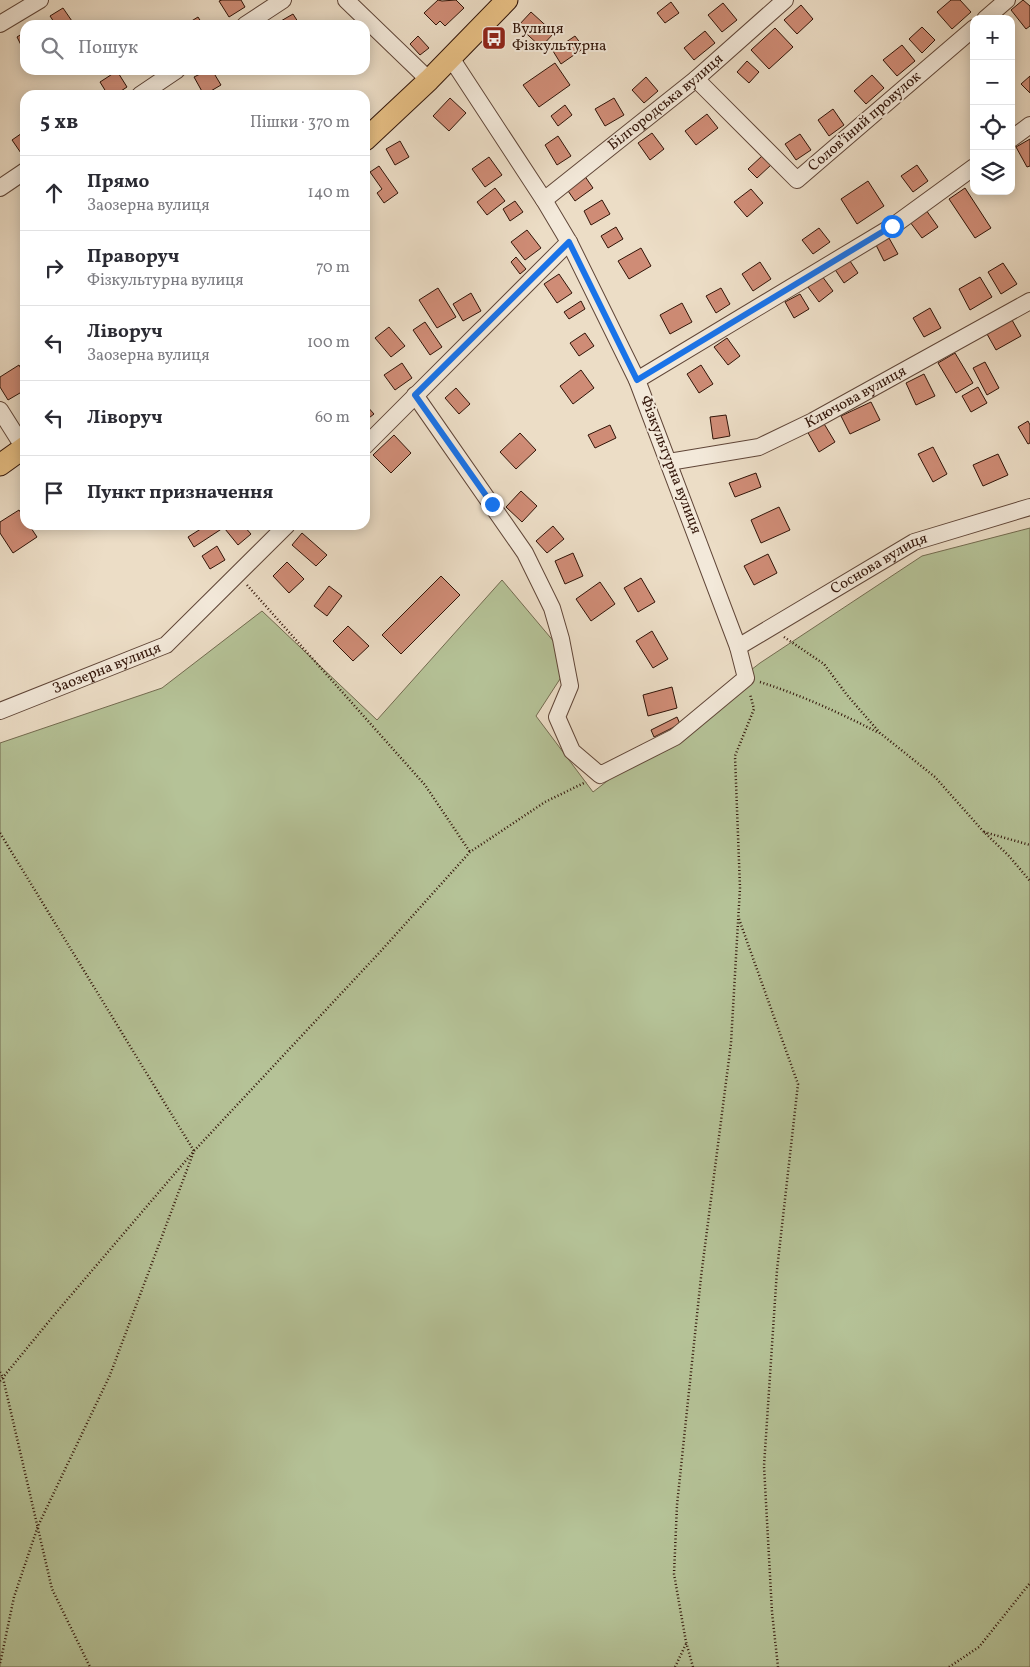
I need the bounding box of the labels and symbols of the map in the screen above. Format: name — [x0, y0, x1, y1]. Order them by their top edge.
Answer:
place label: Вулиця Фізкультурна — [512, 19, 607, 57]
bus stop icon: Вулиця Фізкультурна — [481, 25, 507, 51]
street label: Білгородська вулиця — [604, 49, 728, 156]
street label: Соловʼїний провулок — [804, 67, 926, 177]
route start — [881, 215, 904, 238]
street label: Ключова вулиця — [802, 361, 910, 434]
street label: Фізкультурна вулиця — [634, 393, 706, 537]
route end — [481, 493, 504, 516]
street label: Соснова вулиця — [827, 528, 930, 600]
street label: Заозерна вулиця — [50, 637, 164, 700]

